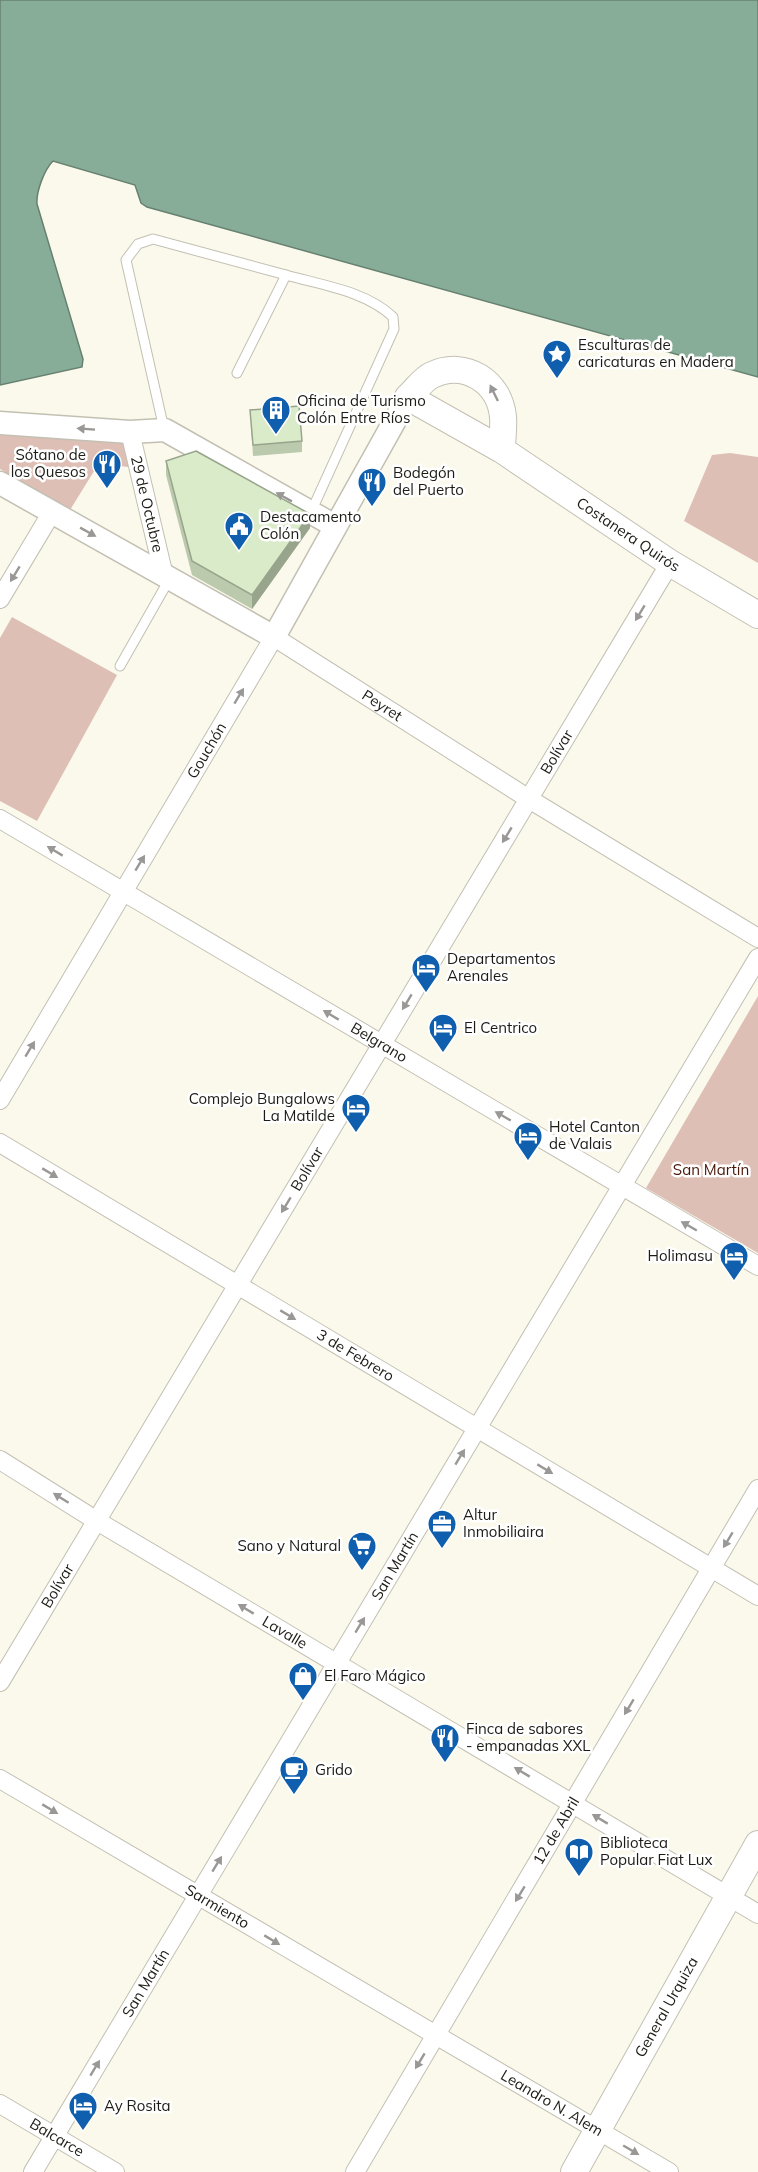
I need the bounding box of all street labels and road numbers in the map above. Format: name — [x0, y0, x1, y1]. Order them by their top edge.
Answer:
street label: 29 de Octubre — [127, 454, 168, 554]
street label: Costanera Quirós — [573, 493, 684, 576]
street label: Peyret — [359, 685, 406, 725]
street label: Gouchón — [182, 719, 230, 782]
street label: Bolívar — [536, 726, 577, 777]
street label: Belgrano — [347, 1018, 411, 1066]
street label: Bolívar — [286, 1143, 328, 1194]
street label: 3 de Febrero — [313, 1325, 398, 1385]
street label: San Martín — [367, 1528, 422, 1603]
street label: Bolívar — [37, 1560, 78, 1611]
street label: Lavalle — [259, 1611, 311, 1653]
street label: 12 de Abril — [528, 1793, 583, 1868]
street label: Sarmiento — [182, 1880, 253, 1932]
street label: San Martín — [118, 1945, 173, 2021]
street label: General Urquiza — [630, 1953, 702, 2061]
street label: Leandro N. Alem — [497, 2065, 607, 2140]
street label: Balcarce — [26, 2114, 88, 2161]

